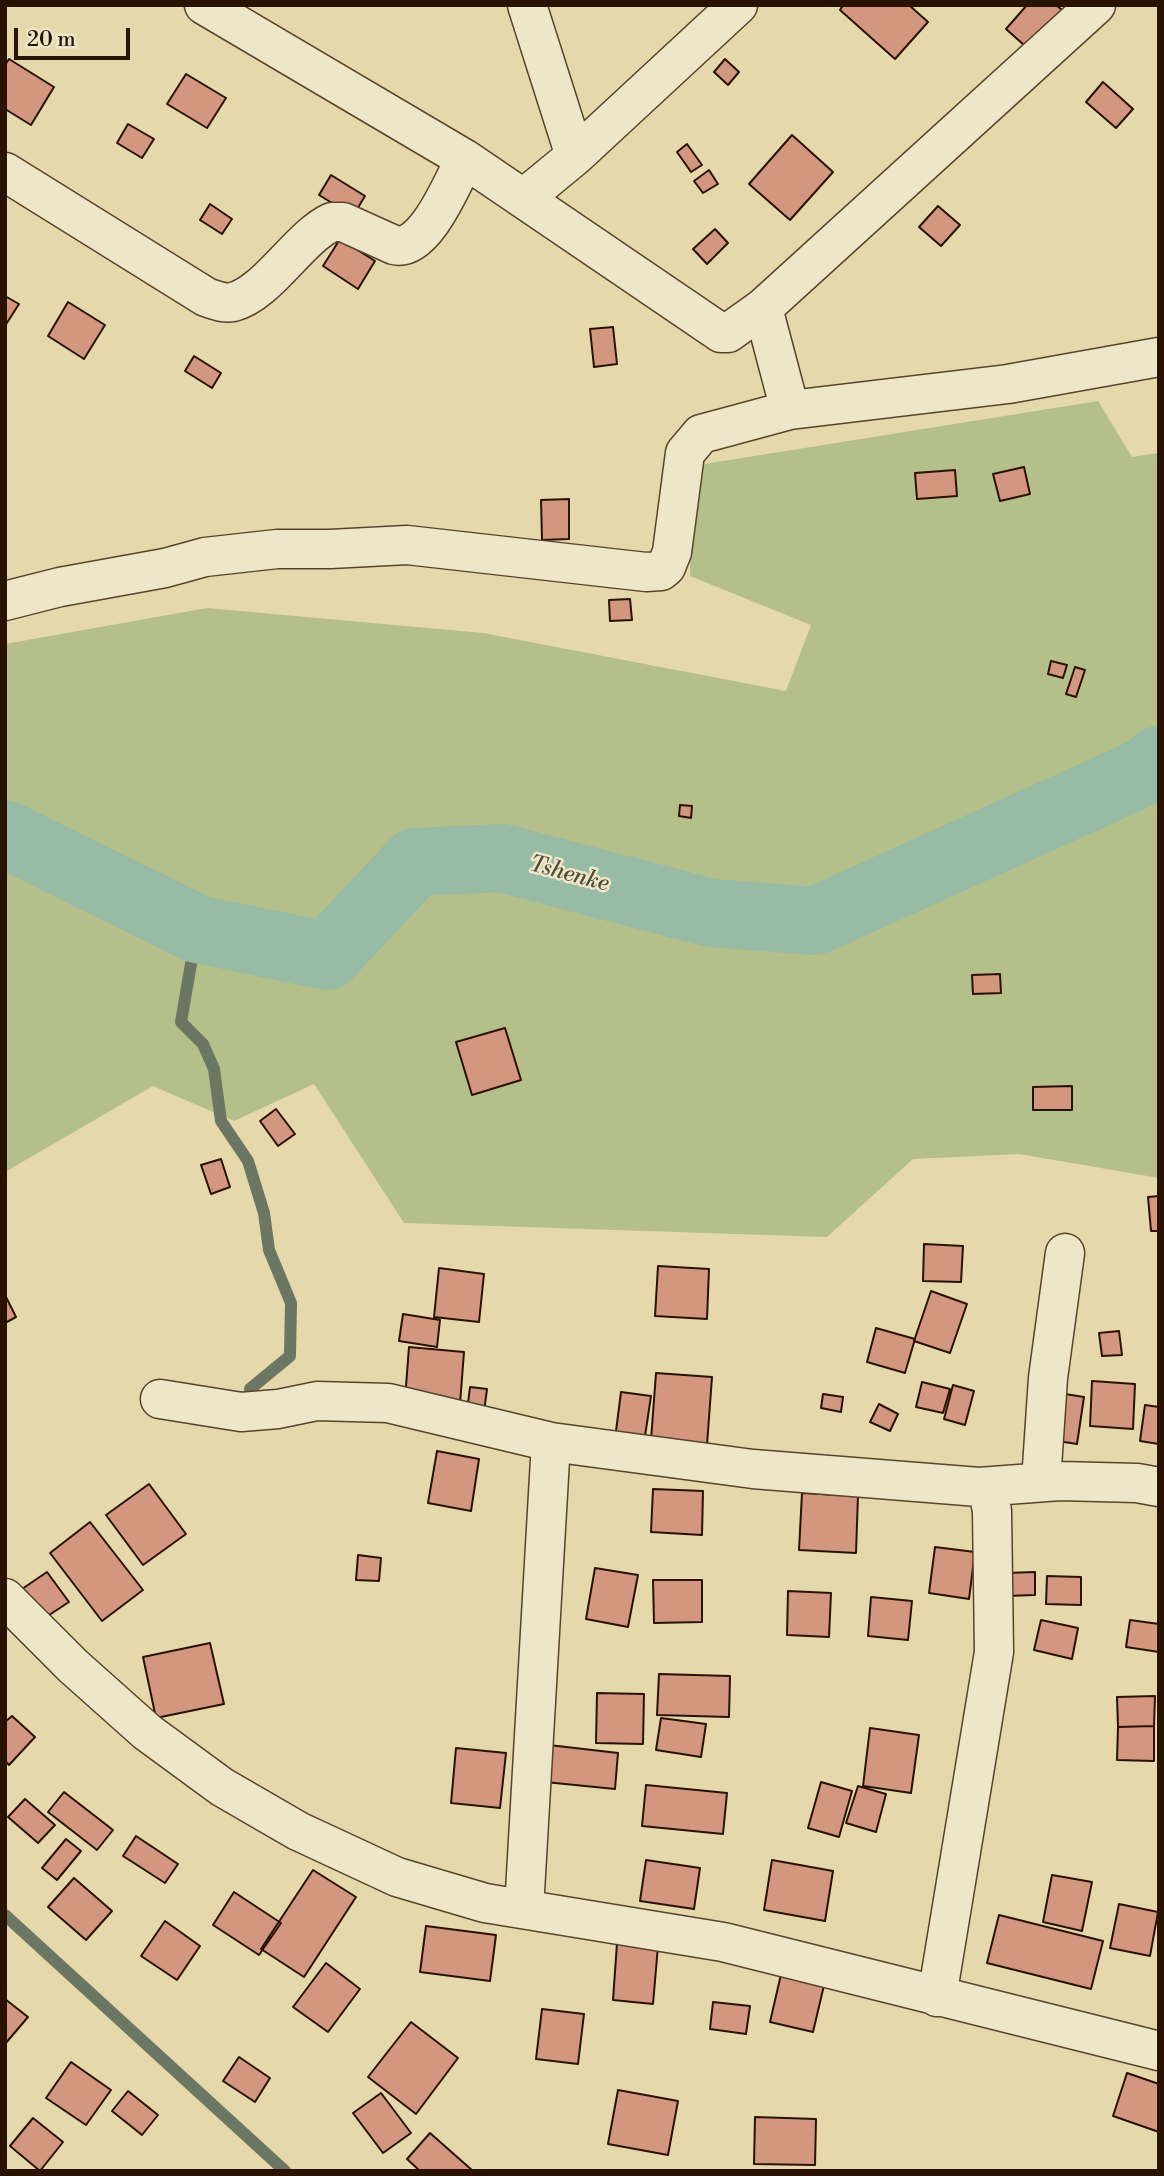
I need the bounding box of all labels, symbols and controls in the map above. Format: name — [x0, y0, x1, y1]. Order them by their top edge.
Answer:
scale bar — [18, 14, 133, 58]
text: 20 m — [27, 27, 76, 53]
water label: Tshenke — [526, 851, 612, 899]

